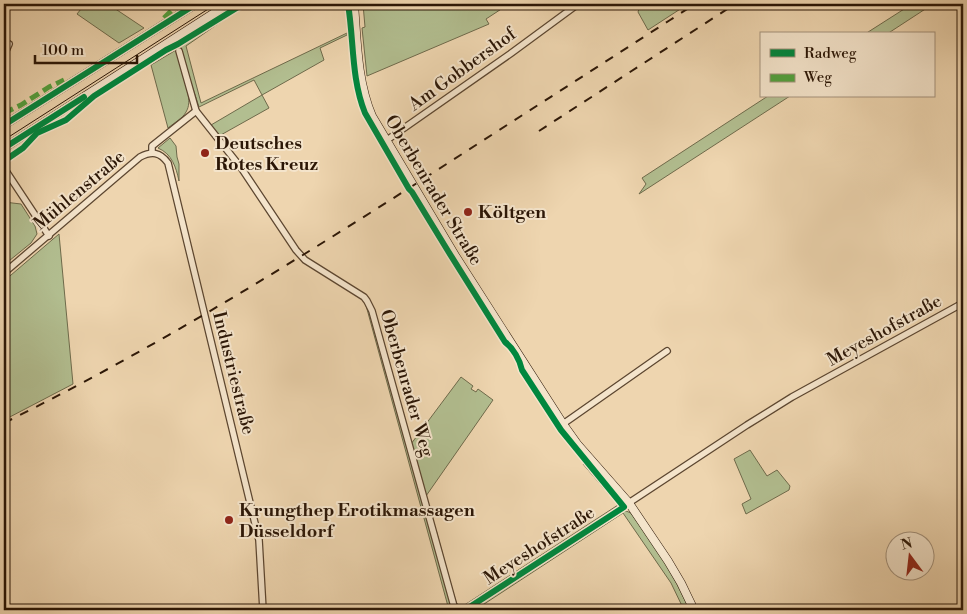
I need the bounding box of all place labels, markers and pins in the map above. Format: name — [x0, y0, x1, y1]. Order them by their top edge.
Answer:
place label: Deutsches Rotes Kreuz — [215, 132, 318, 176]
marker: Deutsches Rotes Kreuz — [199, 147, 211, 159]
place label: Költgen — [478, 201, 546, 224]
marker: Költgen — [462, 206, 474, 218]
place label: Krungthep Erotikmassagen Düsseldorf — [239, 499, 475, 543]
marker: Krungthep Erotikmassagen Düsseldorf — [223, 514, 235, 526]

